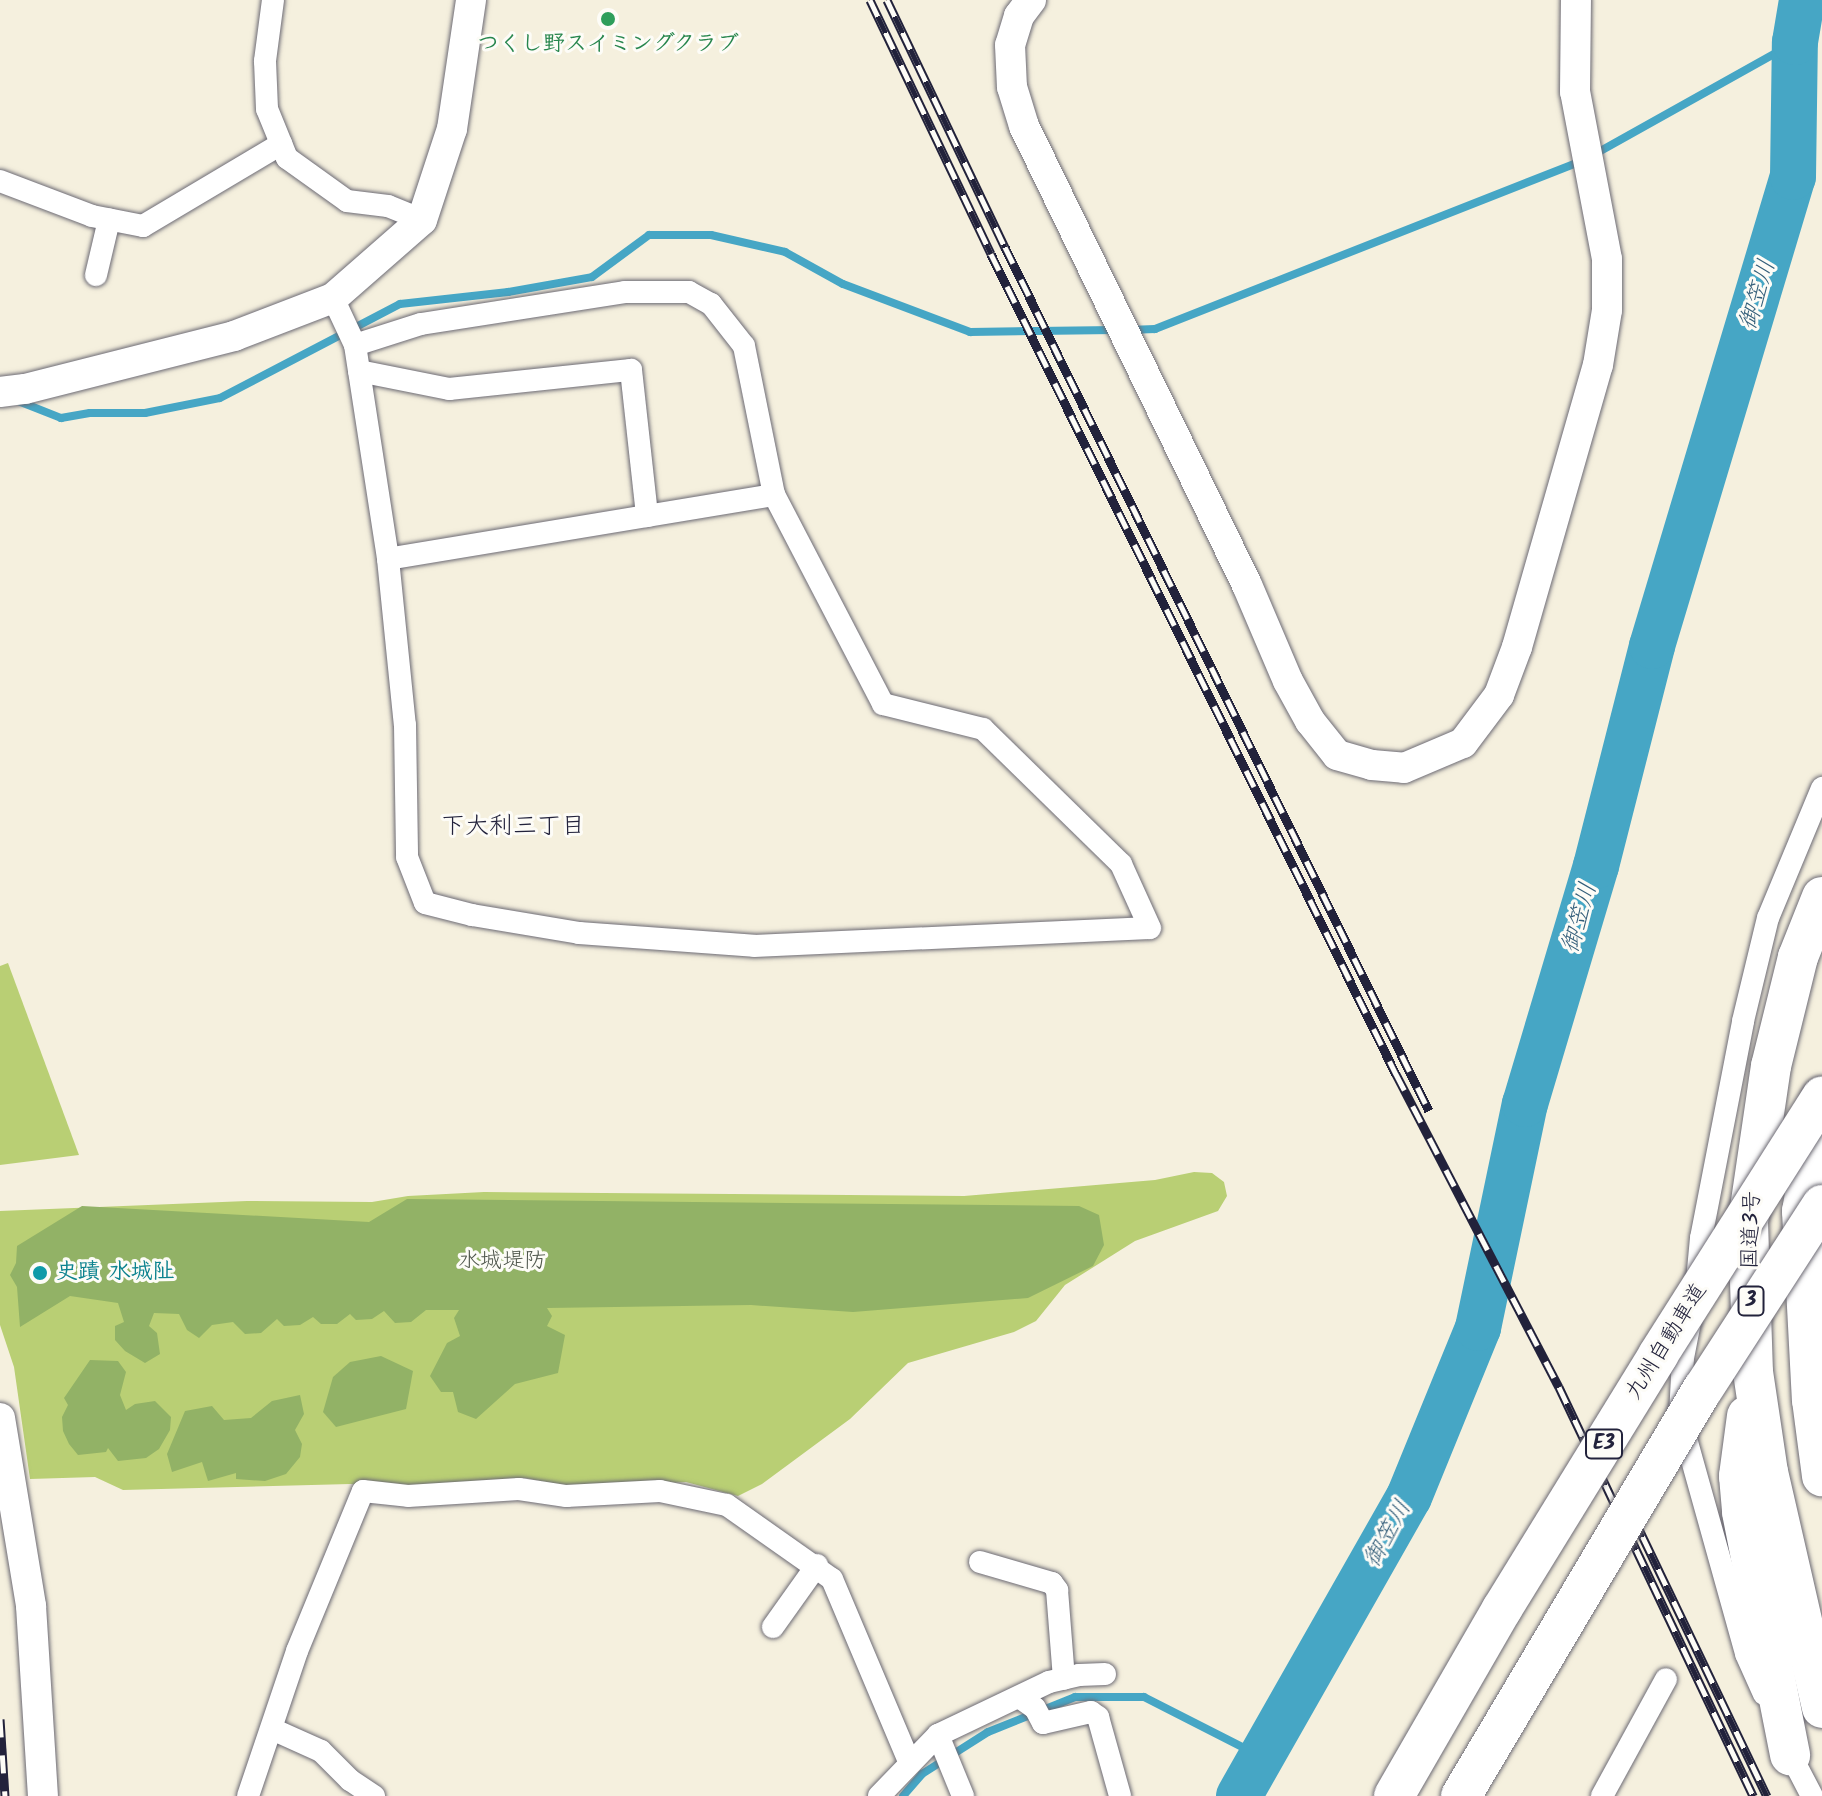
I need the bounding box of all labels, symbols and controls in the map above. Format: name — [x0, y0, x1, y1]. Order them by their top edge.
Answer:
marker: つくし野スイミングクラブ — [599, 10, 617, 28]
place label: つくし野スイミングクラブ — [476, 32, 740, 58]
water label: 御笠川 — [1734, 256, 1782, 334]
district label: 下大利三丁目 — [441, 813, 585, 841]
water label: 御笠川 — [1556, 879, 1604, 957]
street label: 国道3号 — [1737, 1190, 1767, 1270]
park label: 水城堤防 — [458, 1249, 546, 1275]
place label: 史蹟 水城阯 — [56, 1260, 174, 1286]
marker: 史蹟 水城阯 — [31, 1264, 49, 1282]
street label: 九州自動車道 — [1621, 1279, 1713, 1405]
road number: 3 — [1737, 1285, 1765, 1317]
road number: E3 — [1584, 1428, 1624, 1460]
water label: 御笠川 — [1358, 1496, 1418, 1572]

